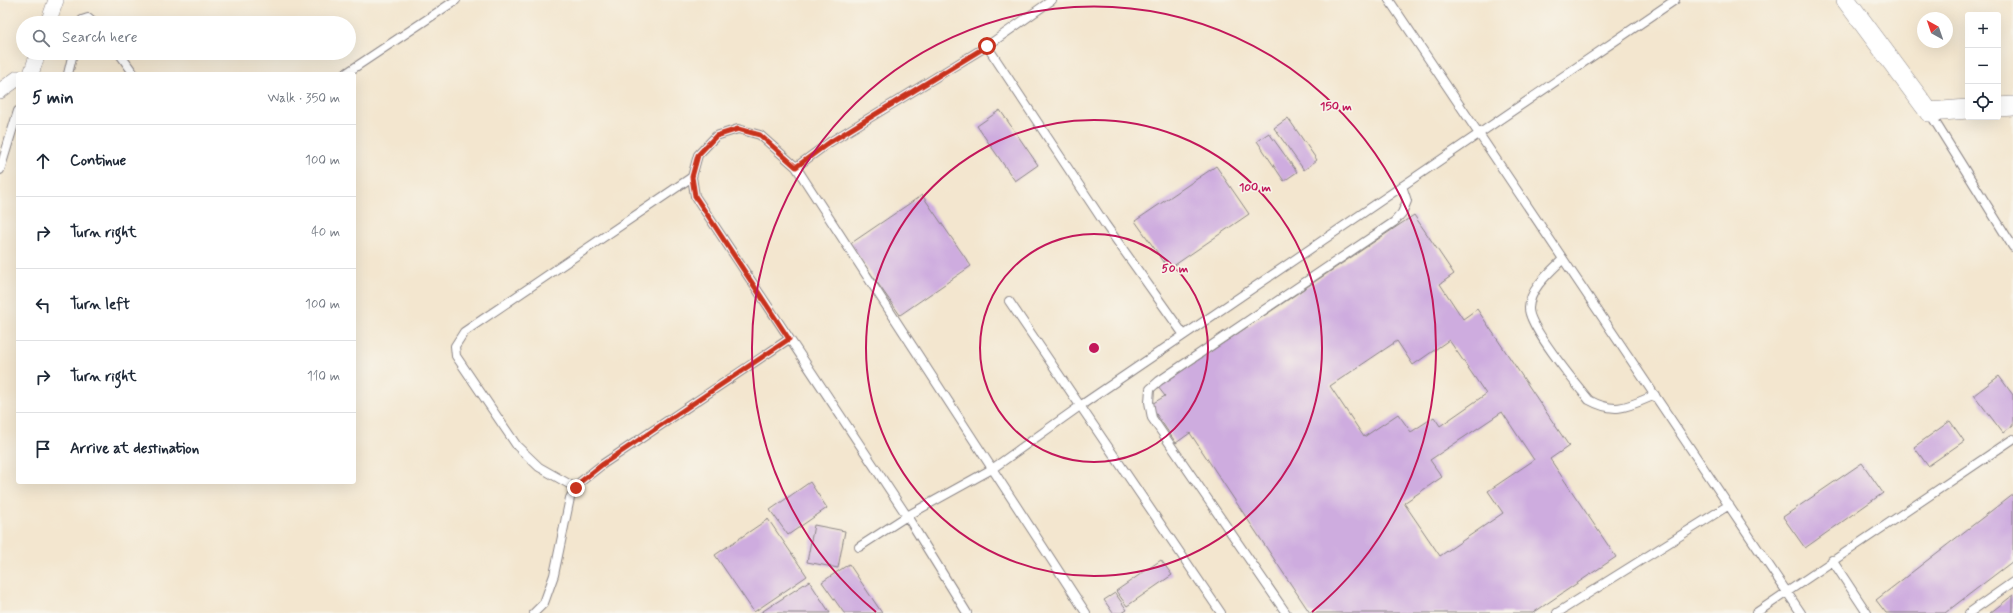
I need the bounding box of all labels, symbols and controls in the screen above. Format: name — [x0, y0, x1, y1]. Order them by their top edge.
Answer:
north arrow — [1917, 12, 1953, 48]
map controls — [1965, 12, 2001, 120]
button: + — [1965, 12, 2001, 48]
search box — [16, 16, 356, 60]
icon: search — [30, 27, 52, 49]
text: Search here — [62, 28, 138, 48]
route start — [978, 37, 996, 55]
button: − — [1965, 48, 2001, 84]
button: locate — [1965, 84, 2001, 120]
text: 5 min — [32, 87, 74, 109]
text: Walk · 350 m — [267, 90, 340, 107]
text: 150 m — [1320, 99, 1352, 115]
icon: ahead — [32, 150, 54, 172]
text: Continue — [70, 151, 126, 171]
text: 100 m — [305, 152, 340, 169]
text: 100 m — [1239, 180, 1272, 196]
icon: right — [32, 222, 54, 244]
text: Turn right — [70, 223, 137, 243]
text: 40 m — [311, 224, 340, 241]
text: 50 m — [1162, 261, 1189, 277]
icon: left — [32, 294, 54, 316]
text: Turn left — [70, 295, 130, 315]
text: 100 m — [305, 296, 340, 313]
centre of rings — [1087, 341, 1101, 355]
icon: right — [32, 366, 54, 388]
text: Turn right — [70, 367, 137, 387]
text: 110 m — [307, 368, 340, 385]
icon: arrive — [32, 438, 54, 460]
text: Arrive at destination — [70, 439, 199, 459]
route end — [567, 479, 585, 497]

